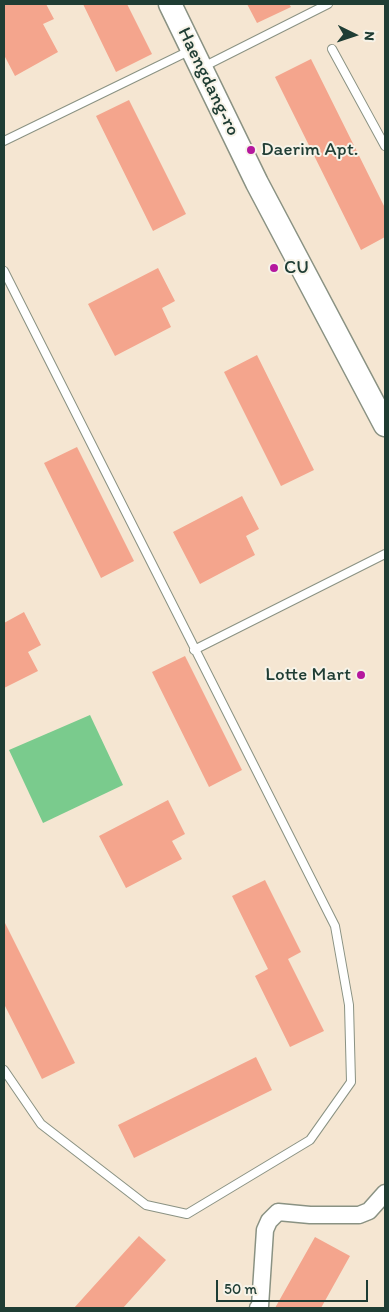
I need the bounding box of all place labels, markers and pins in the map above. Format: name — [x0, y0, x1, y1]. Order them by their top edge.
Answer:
place label: Daerim Apt. — [261, 139, 358, 161]
marker: Daerim Apt. — [245, 144, 257, 156]
place label: CU — [284, 257, 309, 279]
marker: CU — [268, 262, 280, 274]
place label: Lotte Mart — [265, 664, 351, 686]
marker: Lotte Mart — [355, 669, 367, 681]

